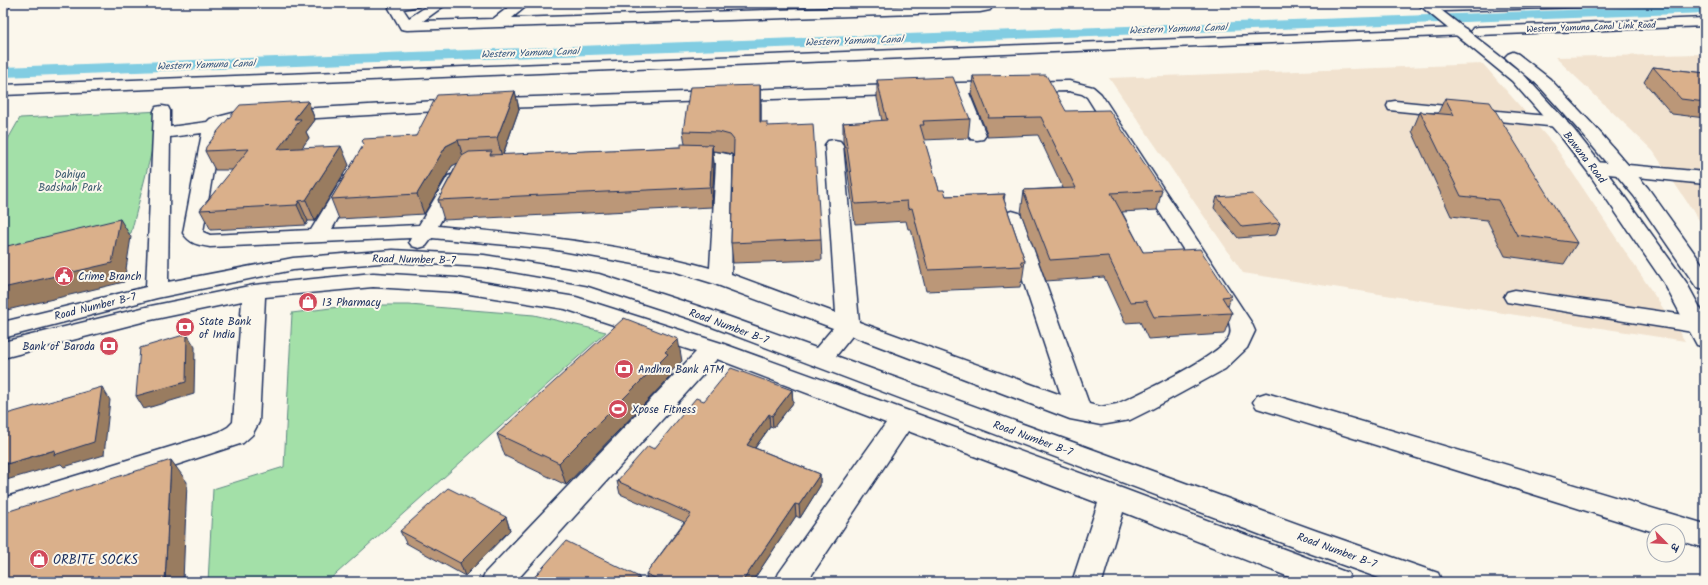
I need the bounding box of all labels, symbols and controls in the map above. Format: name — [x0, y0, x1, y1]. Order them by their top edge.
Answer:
street label: Western Yamuna Canal Link Road — [1526, 18, 1657, 37]
water label: Western Yamuna Canal — [1129, 19, 1230, 39]
water label: Western Yamuna Canal — [805, 31, 906, 51]
water label: Western Yamuna Canal — [481, 43, 582, 63]
water label: Western Yamuna Canal — [157, 55, 258, 75]
street label: Bawana Road — [1558, 128, 1611, 188]
park label: Dahiya Badshah Park — [38, 166, 103, 197]
street label: Road Number B-7 — [372, 250, 457, 270]
public building icon: Crime Branch — [53, 265, 75, 287]
place label: Crime Branch — [78, 268, 142, 286]
street label: Road Number B-7 — [52, 288, 139, 326]
shop icon: 13 Pharmacy — [297, 291, 319, 313]
place label: 13 Pharmacy — [322, 294, 382, 312]
street label: Road Number B-7 — [686, 304, 772, 350]
place label: State Bank of India — [199, 313, 252, 344]
bank icon: State Bank of India — [174, 316, 196, 338]
bank icon: Bank of Baroda — [98, 335, 120, 357]
place label: Bank of Baroda — [22, 338, 95, 356]
bank icon: Andhra Bank ATM — [613, 358, 635, 380]
place label: Andhra Bank ATM — [638, 361, 724, 379]
sports icon: Xpose Fitness — [607, 398, 629, 420]
place label: Xpose Fitness — [632, 401, 696, 419]
street label: Road Number B-7 — [990, 416, 1076, 462]
north arrow — [1646, 523, 1686, 563]
street label: Road Number B-7 — [1294, 528, 1380, 574]
text: उ — [1664, 540, 1684, 555]
shop icon: ORBITE SOCKS — [28, 548, 50, 570]
place label: ORBITE SOCKS — [53, 550, 138, 571]

